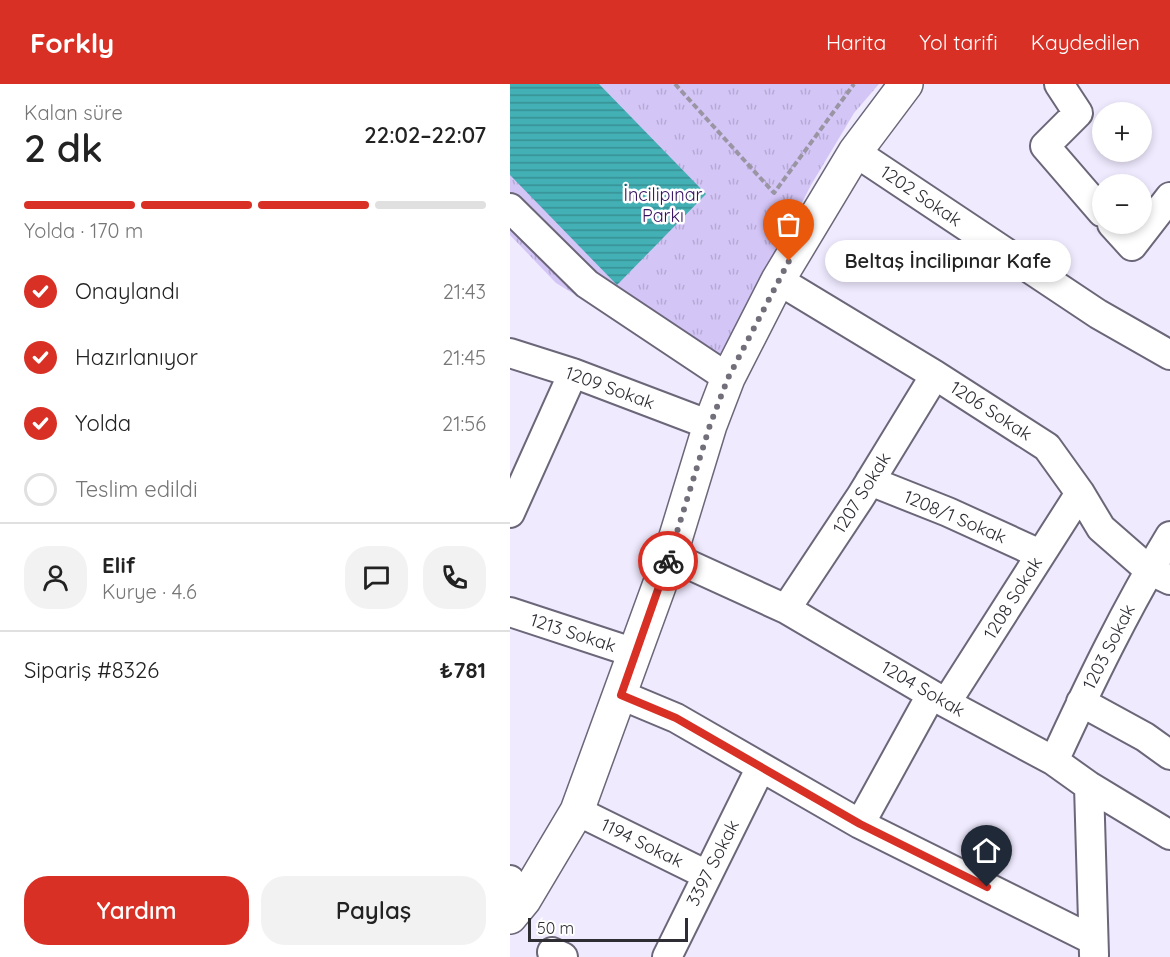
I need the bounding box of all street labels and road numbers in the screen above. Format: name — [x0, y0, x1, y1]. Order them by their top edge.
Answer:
street label: 1202 Sokak — [876, 160, 966, 231]
street label: 1209 Sokak — [562, 361, 658, 414]
street label: 1206 Sokak — [946, 376, 1037, 446]
street label: 1207 Sokak — [828, 448, 896, 538]
street label: 1208/1 Sokak — [900, 485, 1010, 548]
street label: 1208 Sokak — [978, 552, 1047, 643]
street label: 1203 Sokak — [1077, 600, 1140, 693]
street label: 1213 Sokak — [527, 608, 619, 657]
street label: 1204 Sokak — [877, 655, 969, 722]
street label: 1194 Sokak — [597, 813, 687, 872]
street label: 3397 Sokak — [681, 816, 744, 910]

